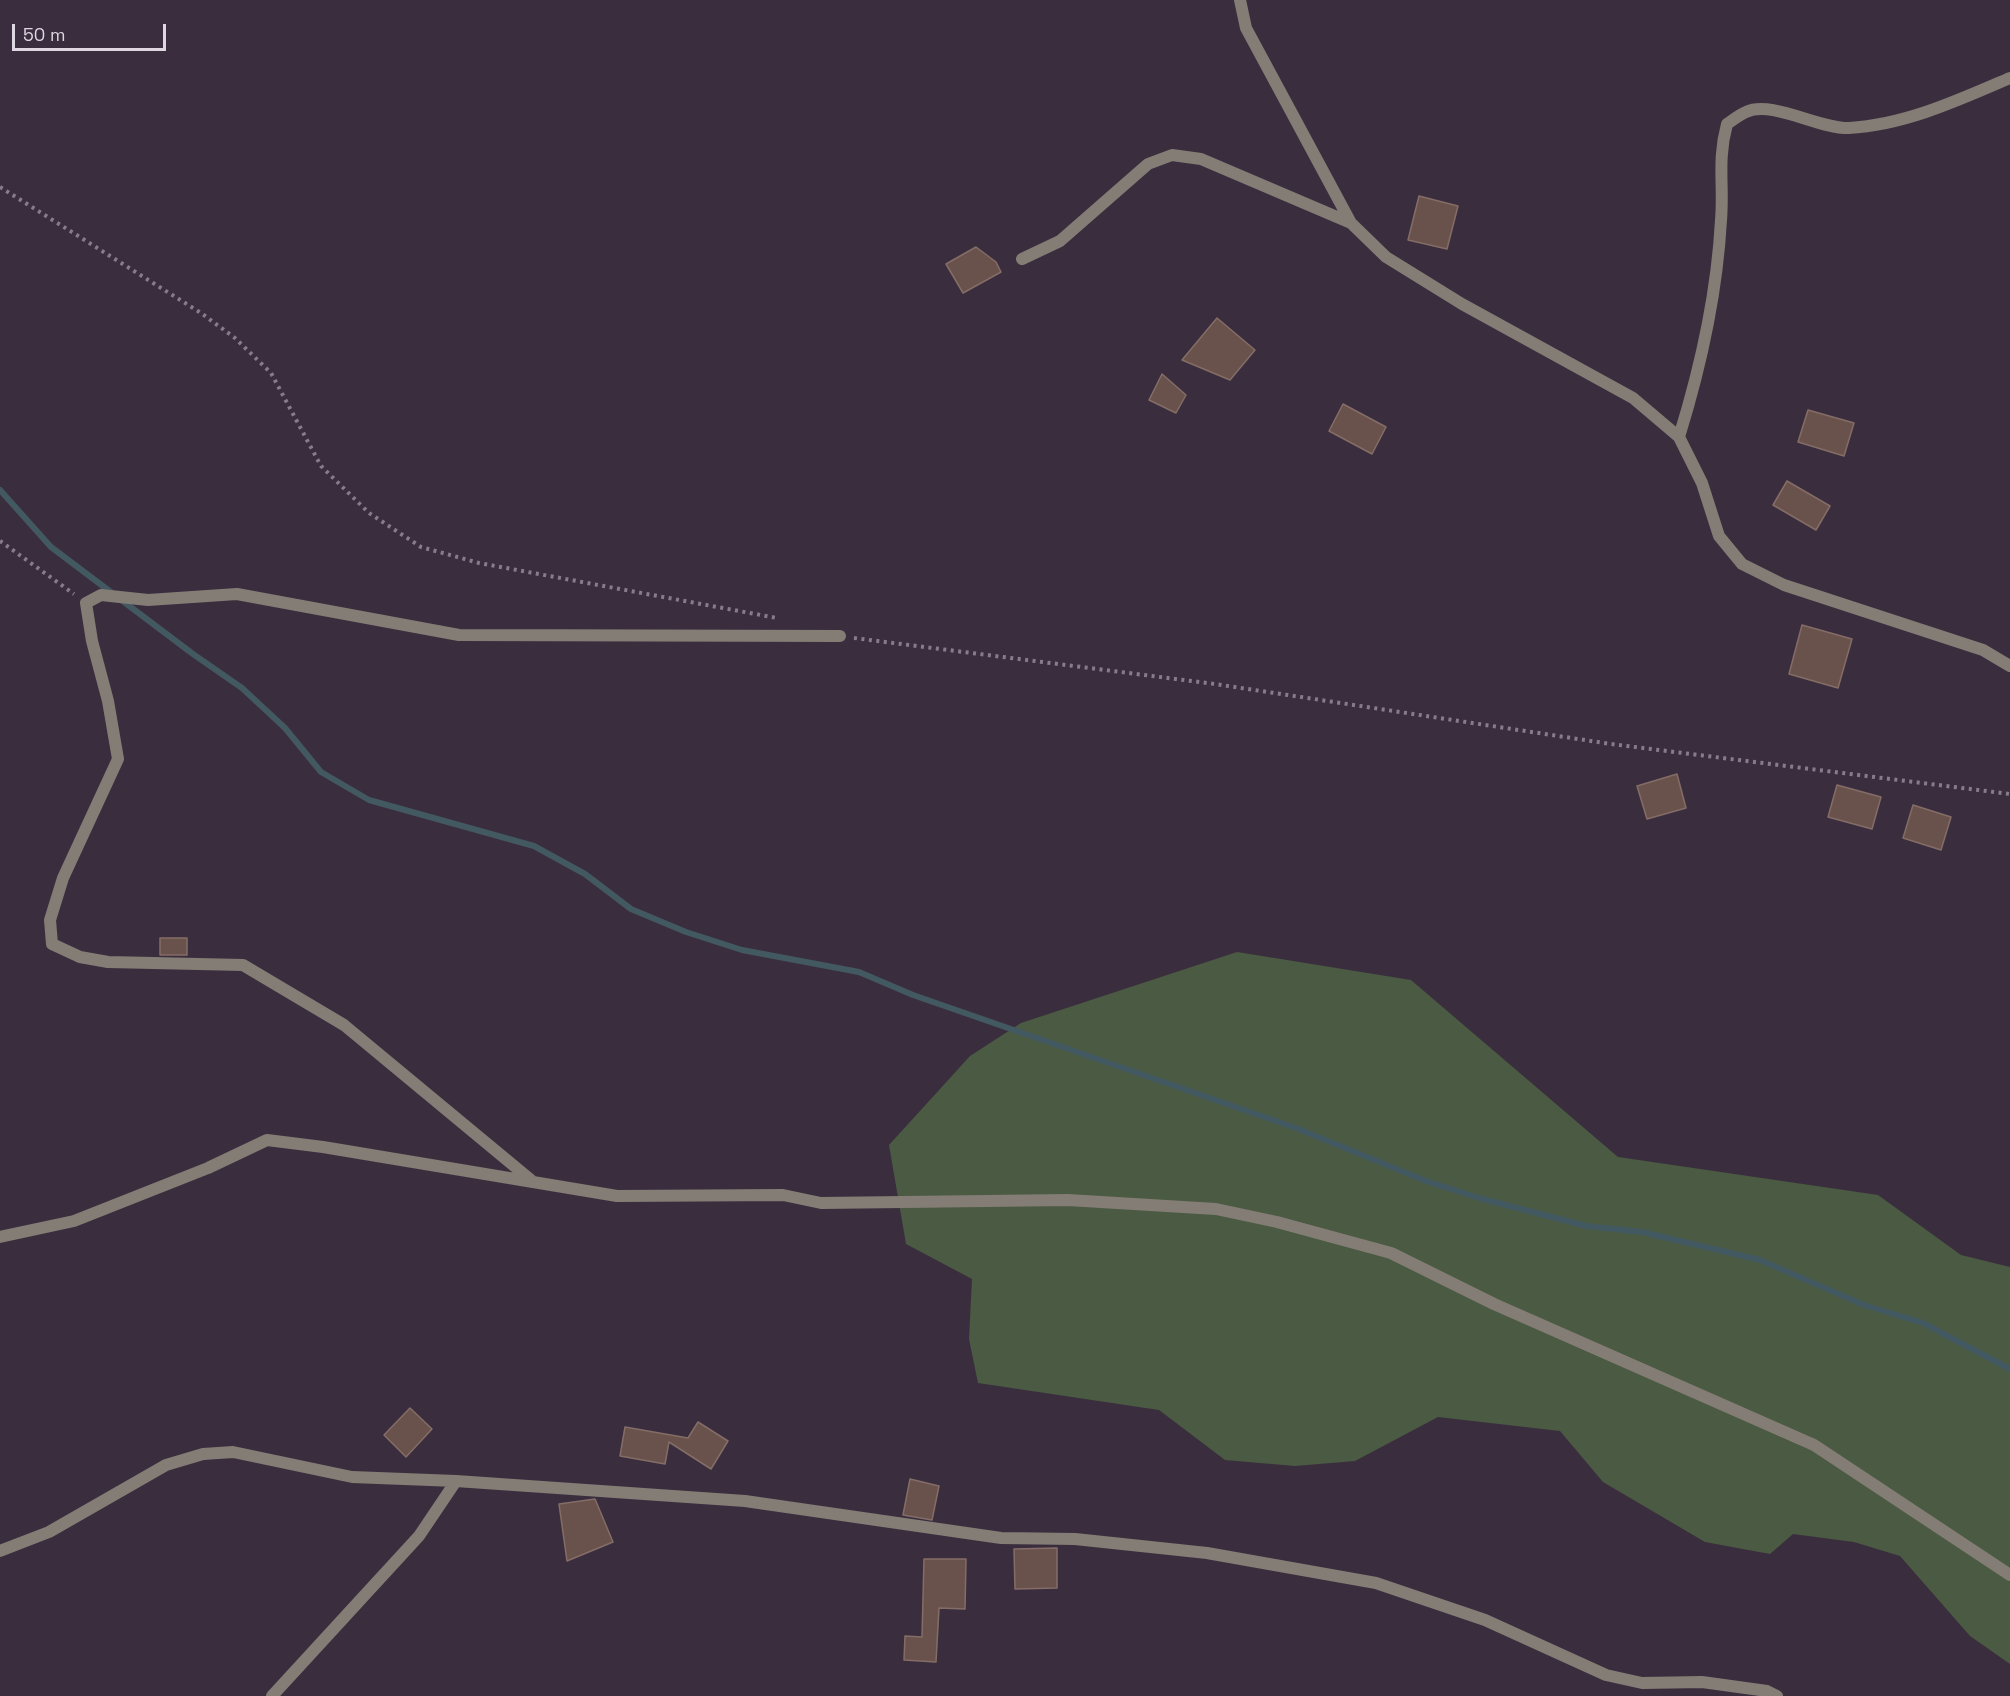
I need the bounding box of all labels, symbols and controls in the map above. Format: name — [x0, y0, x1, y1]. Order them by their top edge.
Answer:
scale bar — [15, 12, 170, 50]
text: 50 m — [23, 23, 65, 46]

